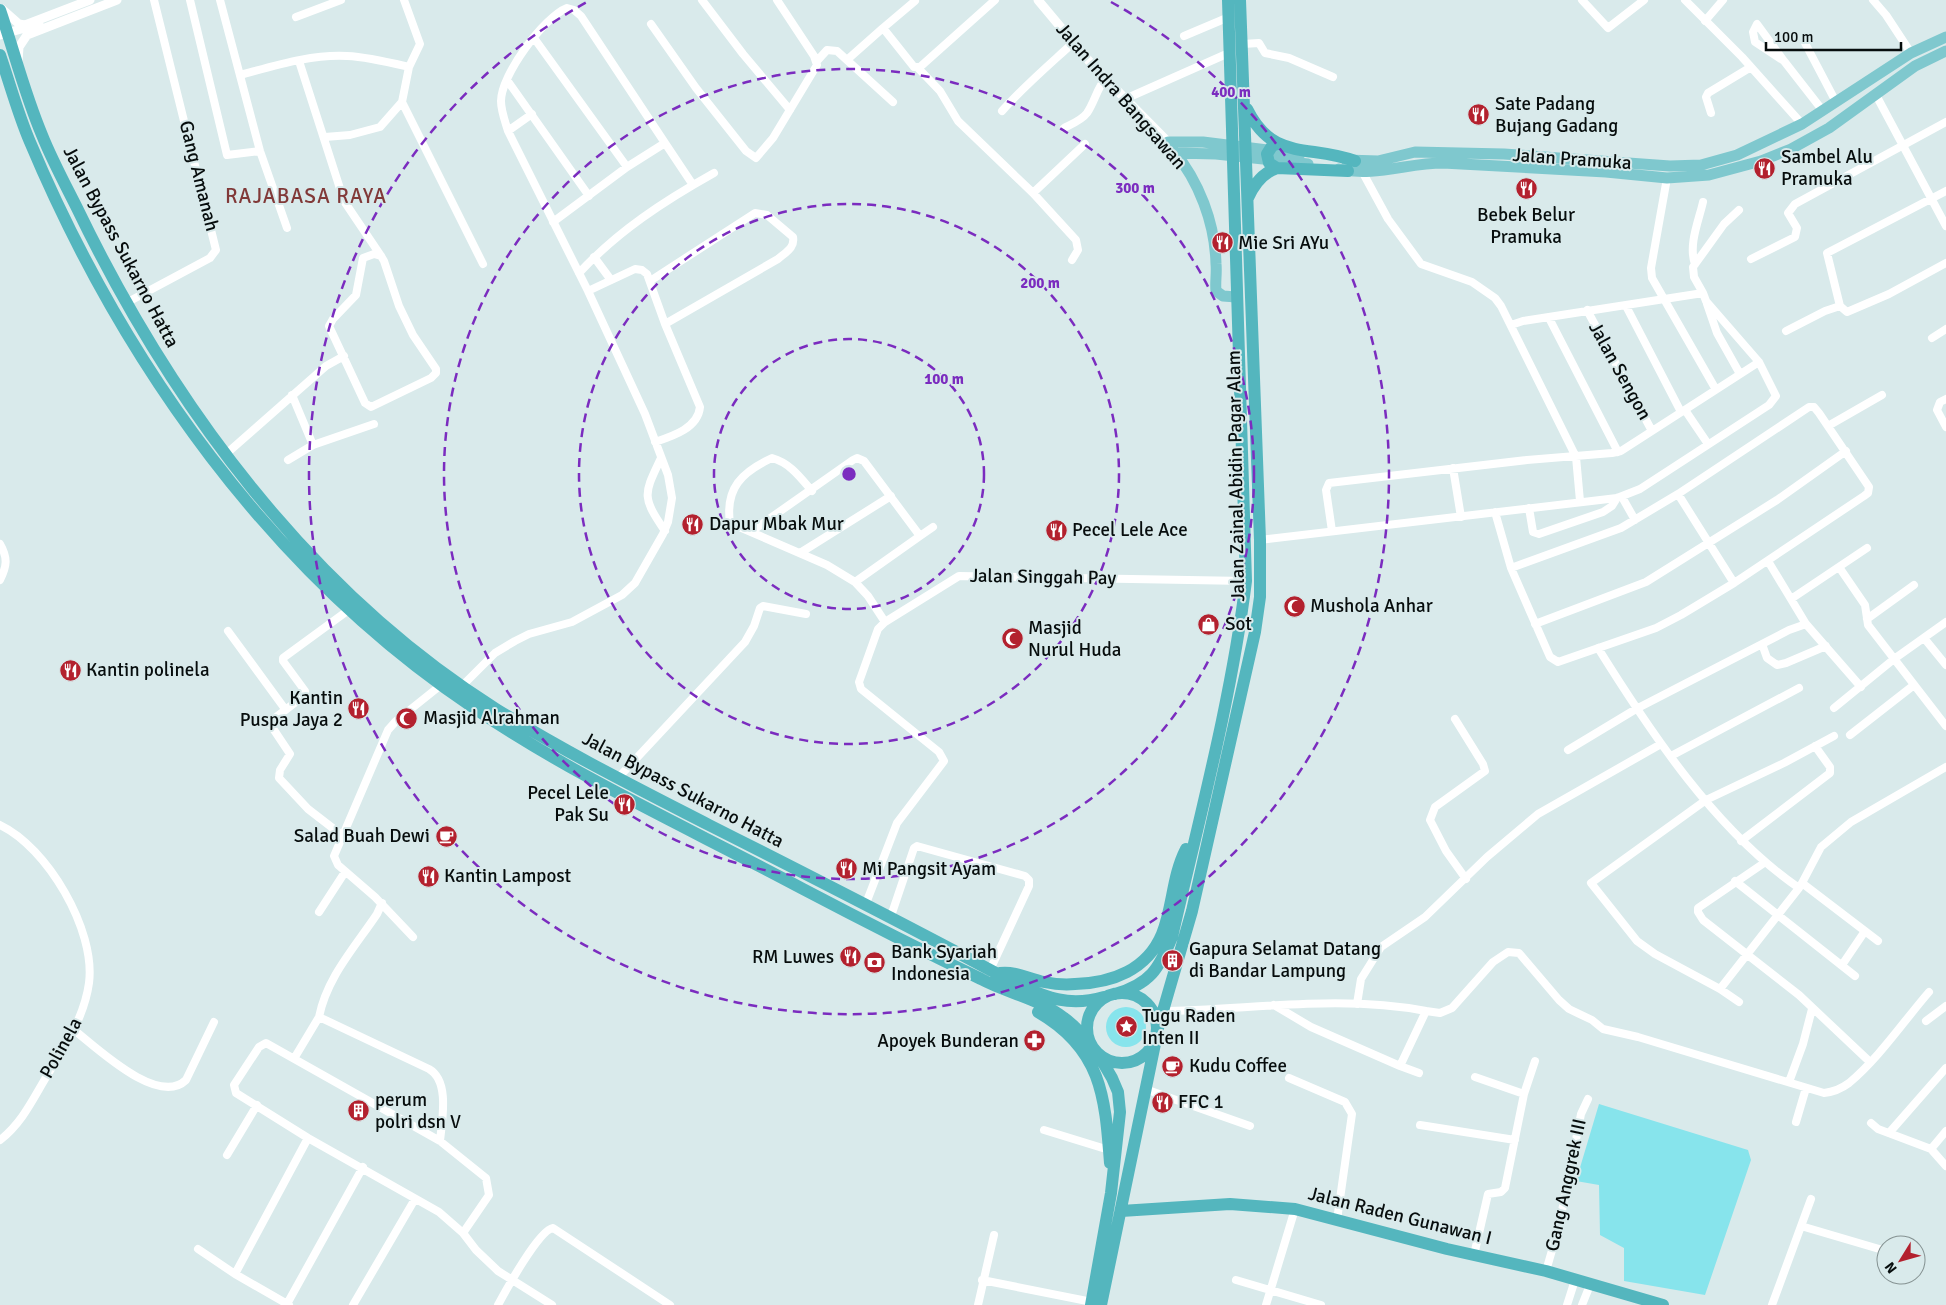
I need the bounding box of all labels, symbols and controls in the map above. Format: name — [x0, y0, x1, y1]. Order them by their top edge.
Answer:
street label: Jalan Indra Bangsawan — [1051, 18, 1191, 174]
scale bar — [1766, 20, 1901, 52]
text: 100 m — [1774, 28, 1814, 46]
text: 400 m — [1211, 83, 1251, 101]
place label: Sate Padang Bujang Gadang — [1495, 92, 1618, 138]
restaurant icon: Sate Padang Bujang Gadang — [1467, 103, 1491, 127]
street label: Gang Amanah — [174, 118, 224, 234]
street label: Jalan Bypass Sukarno Hatta — [58, 142, 184, 352]
street label: Jalan Pramuka — [1512, 143, 1632, 175]
place label: Sambel Alu Pramuka — [1781, 145, 1873, 191]
restaurant icon: Sambel Alu Pramuka — [1753, 156, 1777, 180]
restaurant icon: Bebek Belur Pramuka — [1514, 177, 1538, 201]
text: 300 m — [1115, 179, 1155, 197]
district label: RAJABASA RAYA — [225, 183, 387, 209]
place label: Bebek Belur Pramuka — [1477, 203, 1575, 249]
restaurant icon: Mie Sri AYu — [1210, 231, 1234, 255]
place label: Mie Sri AYu — [1238, 231, 1329, 255]
text: 200 m — [1020, 274, 1060, 292]
street label: Jalan Sengon — [1583, 318, 1657, 424]
street label: Jalan Zainal Abidin Pagar Alam — [1222, 350, 1250, 602]
text: 100 m — [924, 370, 964, 388]
centre of rings — [840, 465, 858, 483]
restaurant icon: Dapur Mbak Mur — [681, 512, 705, 536]
place label: Dapur Mbak Mur — [709, 512, 844, 536]
restaurant icon: Pecel Lele Ace — [1044, 518, 1068, 542]
place label: Pecel Lele Ace — [1072, 518, 1188, 542]
street label: Jalan Singgah Pay — [970, 564, 1116, 590]
mosque icon: Mushola Anhar — [1282, 594, 1306, 618]
place label: Mushola Anhar — [1310, 594, 1433, 618]
shop icon: Sot — [1197, 612, 1221, 636]
place label: Sot — [1225, 612, 1252, 636]
place label: Masjid Nurul Huda — [1028, 616, 1121, 662]
mosque icon: Masjid Nurul Huda — [1000, 627, 1024, 651]
restaurant icon: Kantin polinela — [58, 658, 82, 682]
place label: Kantin polinela — [86, 658, 210, 682]
place label: Kantin Puspa Jaya 2 — [240, 686, 343, 732]
restaurant icon: Kantin Puspa Jaya 2 — [347, 697, 371, 721]
mosque icon: Masjid Alrahman — [395, 706, 419, 730]
place label: Masjid Alrahman — [423, 706, 560, 730]
street label: Jalan Bypass Sukarno Hatta — [578, 727, 788, 853]
place label: Pecel Lele Pak Su — [527, 781, 609, 827]
restaurant icon: Pecel Lele Pak Su — [613, 792, 637, 816]
place label: Salad Buah Dewi — [294, 824, 430, 848]
cafe icon: Salad Buah Dewi — [434, 824, 458, 848]
restaurant icon: Mi Pangsit Ayam — [834, 857, 858, 881]
place label: Mi Pangsit Ayam — [862, 857, 996, 881]
restaurant icon: Kantin Lampost — [416, 864, 440, 888]
place label: Kantin Lampost — [444, 864, 572, 888]
place label: Gapura Selamat Datang di Bandar Lampung — [1189, 937, 1381, 983]
place label: Bank Syariah Indonesia — [891, 940, 997, 986]
place label: RM Luwes — [752, 945, 834, 969]
restaurant icon: RM Luwes — [838, 945, 862, 969]
building icon: Gapura Selamat Datang di Bandar Lampung — [1161, 948, 1185, 972]
bank icon: Bank Syariah Indonesia — [863, 951, 887, 975]
place label: Tugu Raden Inten II — [1142, 1004, 1236, 1050]
street label: Polinela — [35, 1013, 87, 1083]
place icon: Tugu Raden Inten II — [1114, 1015, 1138, 1039]
place label: Apoyek Bunderan — [877, 1029, 1019, 1053]
pharmacy icon: Apoyek Bunderan — [1023, 1029, 1047, 1053]
cafe icon: Kudu Coffee — [1161, 1054, 1185, 1078]
place label: Kudu Coffee — [1189, 1054, 1287, 1078]
place label: perum polri dsn V — [375, 1088, 461, 1134]
restaurant icon: FFC 1 — [1150, 1090, 1174, 1114]
place label: FFC 1 — [1178, 1090, 1224, 1114]
building icon: perum polri dsn V — [347, 1099, 371, 1123]
street label: Gang Anggrek III — [1540, 1116, 1592, 1254]
street label: Jalan Raden Gunawan I — [1306, 1182, 1494, 1250]
north arrow — [1876, 1235, 1926, 1285]
text: N — [1881, 1259, 1901, 1277]

